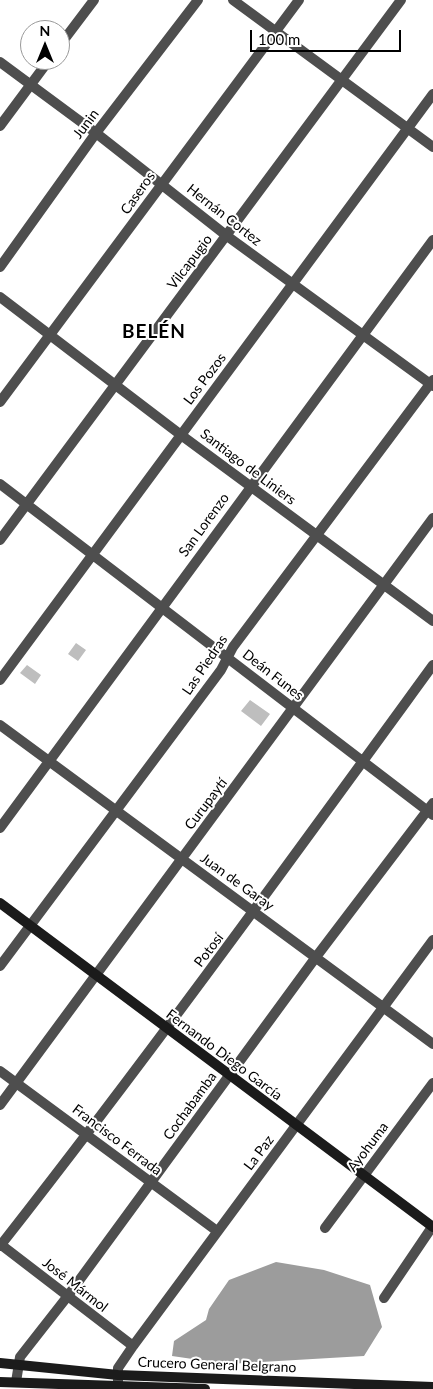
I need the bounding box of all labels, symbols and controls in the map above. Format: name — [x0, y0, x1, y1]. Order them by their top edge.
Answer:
north arrow — [20, 20, 70, 70]
scale bar — [253, 20, 404, 52]
text: N — [40, 22, 50, 39]
text: 100 m — [258, 30, 300, 48]
street label: Junin — [70, 106, 102, 142]
street label: Caseros — [117, 168, 159, 218]
street label: Hernán Cortez — [183, 181, 265, 249]
street label: Vilcapugio — [164, 231, 216, 293]
district label: BELÉN — [121, 321, 187, 343]
street label: Los Pozos — [180, 350, 230, 408]
street label: Santiago de Liniers — [197, 426, 299, 508]
street label: San Lorenzo — [175, 490, 233, 560]
street label: Las Piedras — [179, 632, 231, 698]
street label: Deán Funes — [239, 646, 307, 704]
street label: Curupaytí — [181, 775, 231, 833]
street label: Juan de Garay — [197, 850, 277, 914]
street label: Potosí — [191, 930, 227, 970]
street label: Fernando Diego García — [163, 1006, 285, 1104]
street label: Cochabamba — [160, 1069, 220, 1143]
street label: Francisco Ferrada — [69, 1101, 165, 1179]
street label: Ayohuma — [344, 1119, 392, 1175]
street label: La Paz — [240, 1132, 278, 1174]
street label: José Mármol — [39, 1254, 111, 1316]
street label: Crucero General Belgrano — [137, 1354, 297, 1376]

